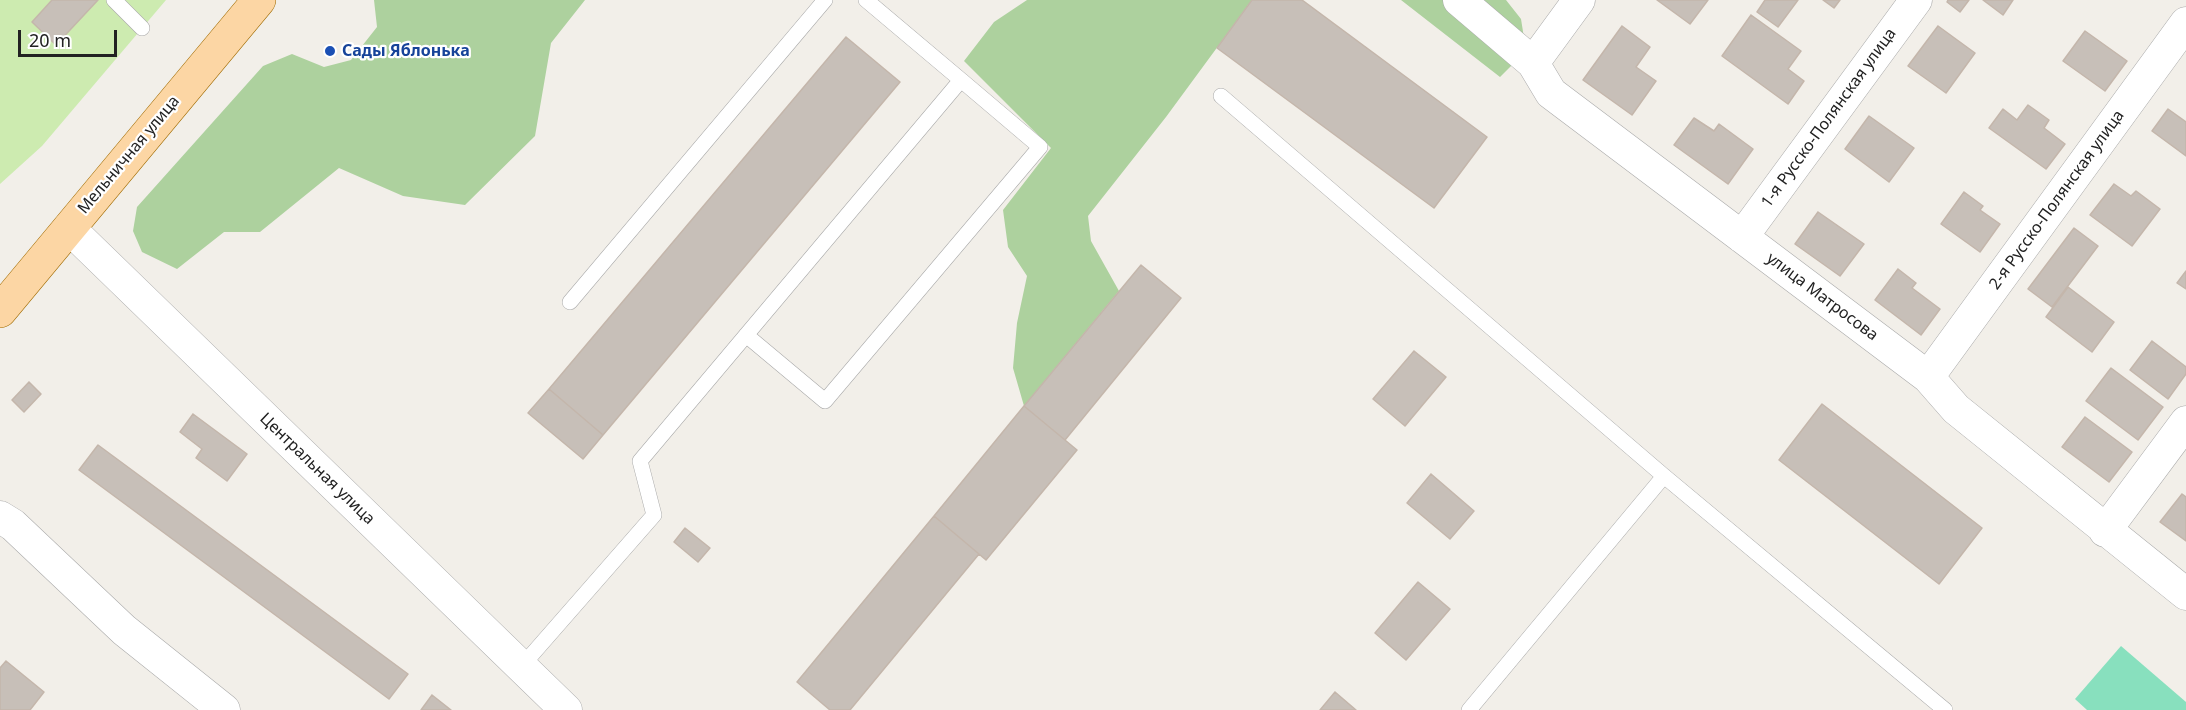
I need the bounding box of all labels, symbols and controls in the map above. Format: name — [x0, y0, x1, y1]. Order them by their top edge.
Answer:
scale bar — [21, 18, 120, 56]
street label: 1-я Русско-Полянская улица — [1757, 25, 1901, 211]
text: 20 m — [29, 28, 71, 52]
place label: Сады Яблонька — [342, 41, 470, 61]
marker: Сады Яблонька — [323, 44, 337, 58]
street label: Мельничная улица — [74, 92, 184, 218]
street label: 2-я Русско-Полянская улица — [1985, 107, 2129, 293]
street label: улица Матросова — [1762, 249, 1882, 345]
street label: Центральная улица — [256, 409, 378, 529]

